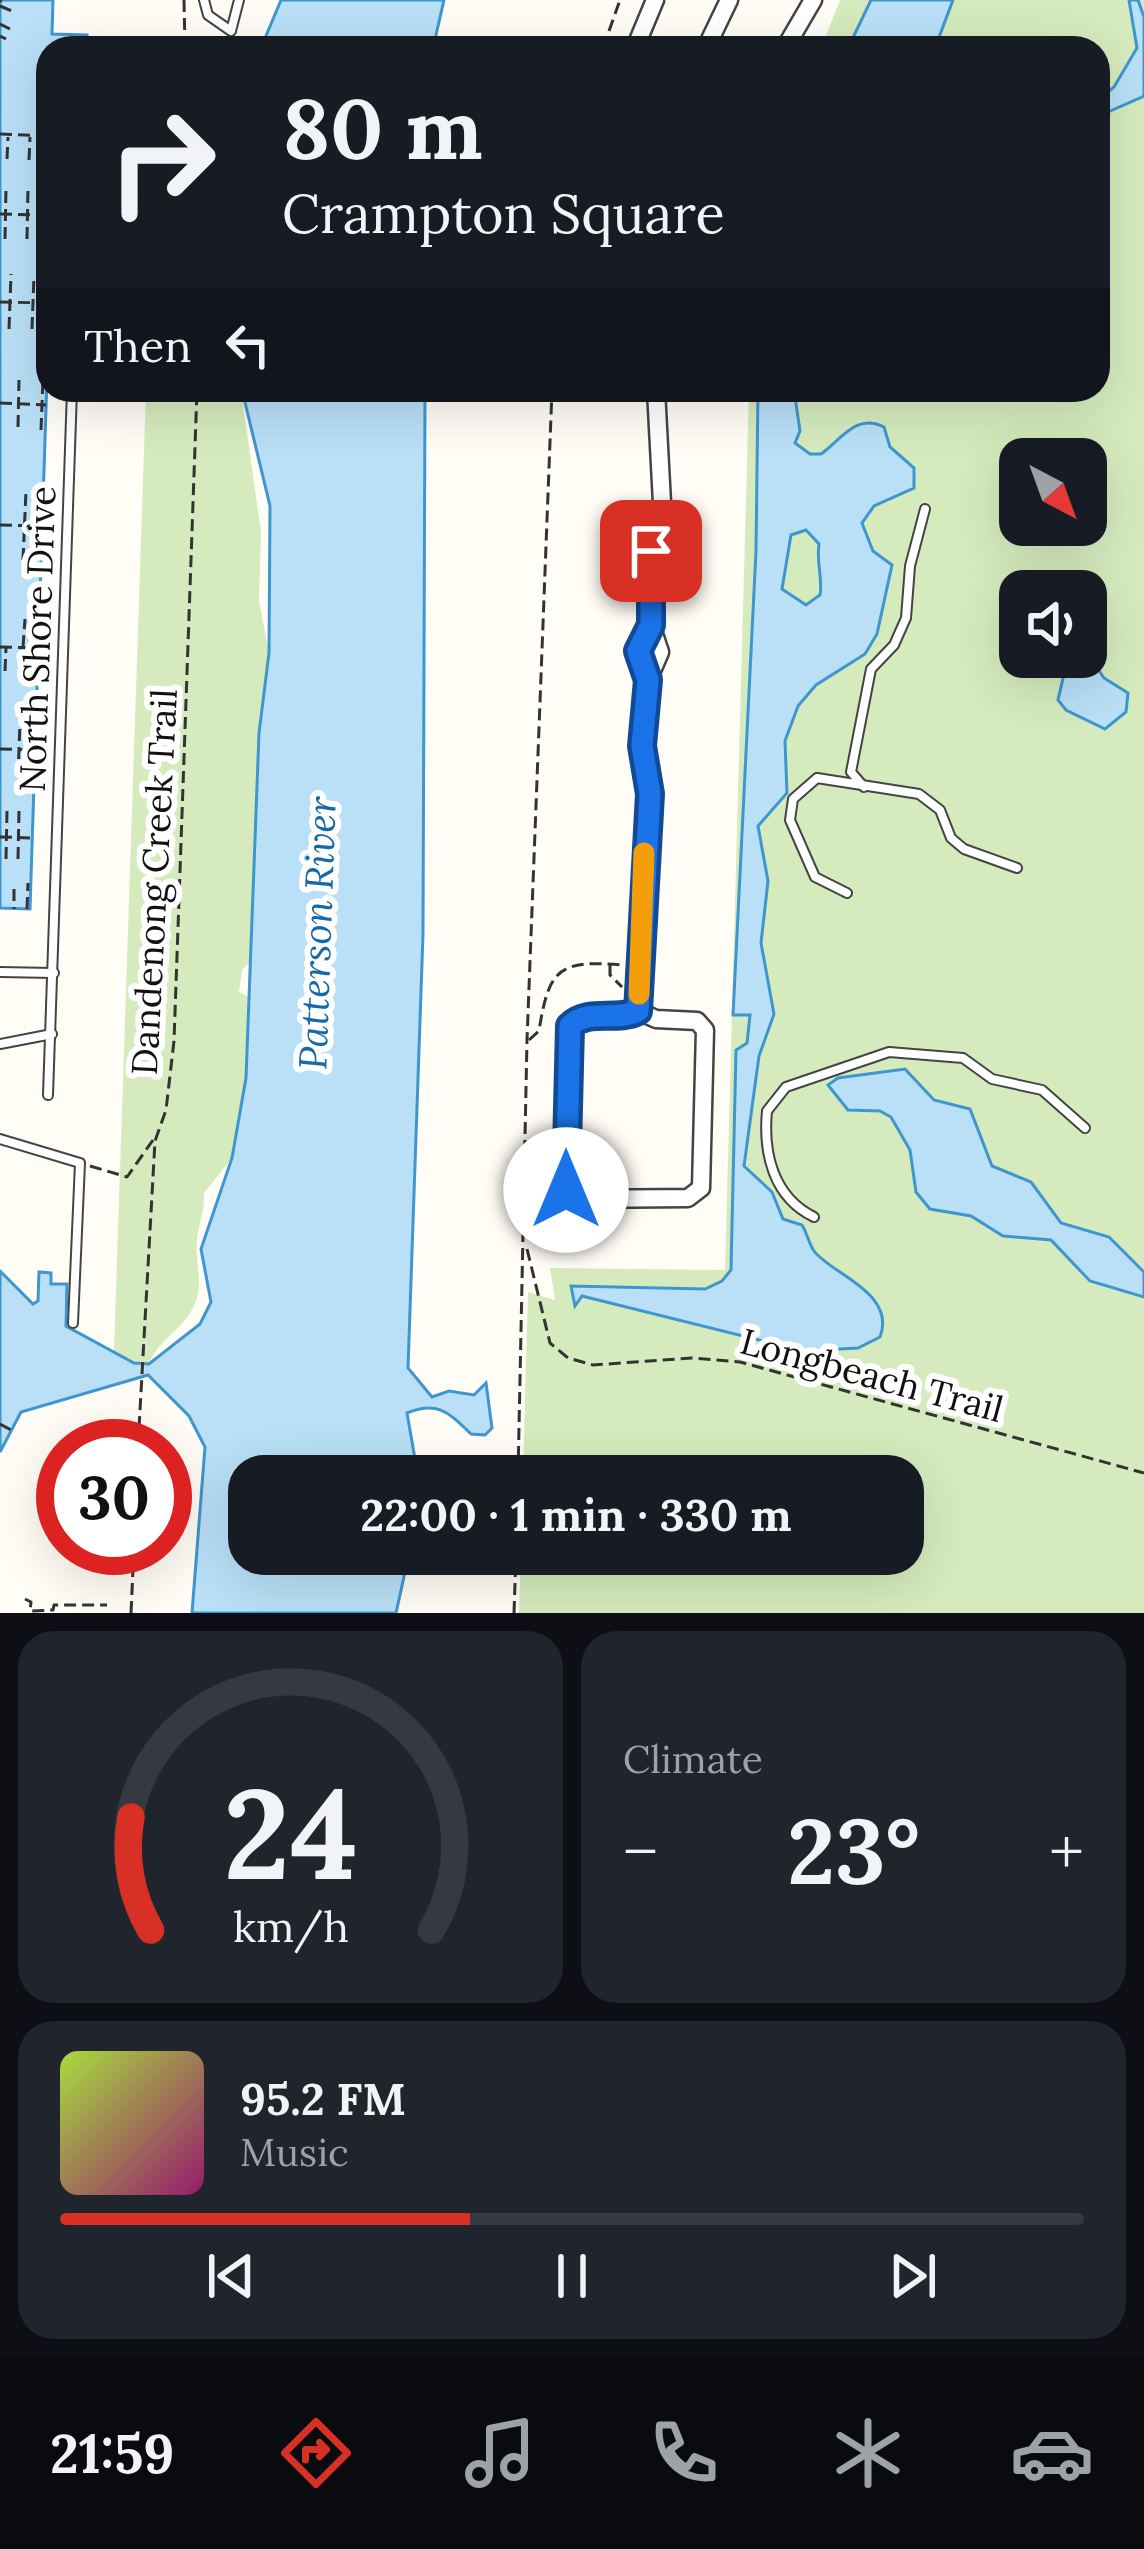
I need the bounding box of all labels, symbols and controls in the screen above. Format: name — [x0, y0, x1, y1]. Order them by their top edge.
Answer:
text: 80 m — [282, 74, 483, 182]
icon: right — [84, 84, 240, 240]
text: Crampton Square — [282, 179, 725, 248]
icon: left — [215, 312, 281, 378]
text: Then — [84, 317, 191, 374]
north arrow — [999, 438, 1107, 546]
map controls — [999, 438, 1107, 678]
street label: North Shore Drive — [9, 485, 65, 793]
pin — [600, 500, 702, 602]
icon: arrive — [618, 518, 684, 584]
button: sound — [999, 570, 1107, 678]
street label: Dandenong Creek Trail — [121, 688, 187, 1076]
water label: Patterson River — [287, 795, 347, 1071]
position arrow — [503, 1127, 629, 1253]
street label: Longbeach Trail — [736, 1318, 1008, 1432]
speed limit sign: 30 — [36, 1419, 192, 1575]
text: 22:00 · 1 min · 330 m — [360, 1486, 792, 1543]
text: Climate — [623, 1734, 763, 1784]
text: 24 — [223, 1753, 358, 1913]
text: 23° — [787, 1793, 920, 1909]
text: − — [623, 1809, 658, 1893]
text: + — [1049, 1809, 1084, 1893]
text: km/h — [233, 1899, 348, 1954]
text: 95.2 FM — [240, 2070, 406, 2127]
text: Music — [240, 2127, 349, 2177]
icon: previous — [198, 2243, 264, 2309]
icon: pause — [539, 2243, 605, 2309]
icon: next — [880, 2243, 946, 2309]
icon: directions — [274, 2411, 358, 2495]
icon: music — [458, 2411, 542, 2495]
icon: phone — [642, 2411, 726, 2495]
icon: climate — [826, 2411, 910, 2495]
icon: car — [1010, 2411, 1094, 2495]
text: 21:59 — [50, 2419, 174, 2488]

